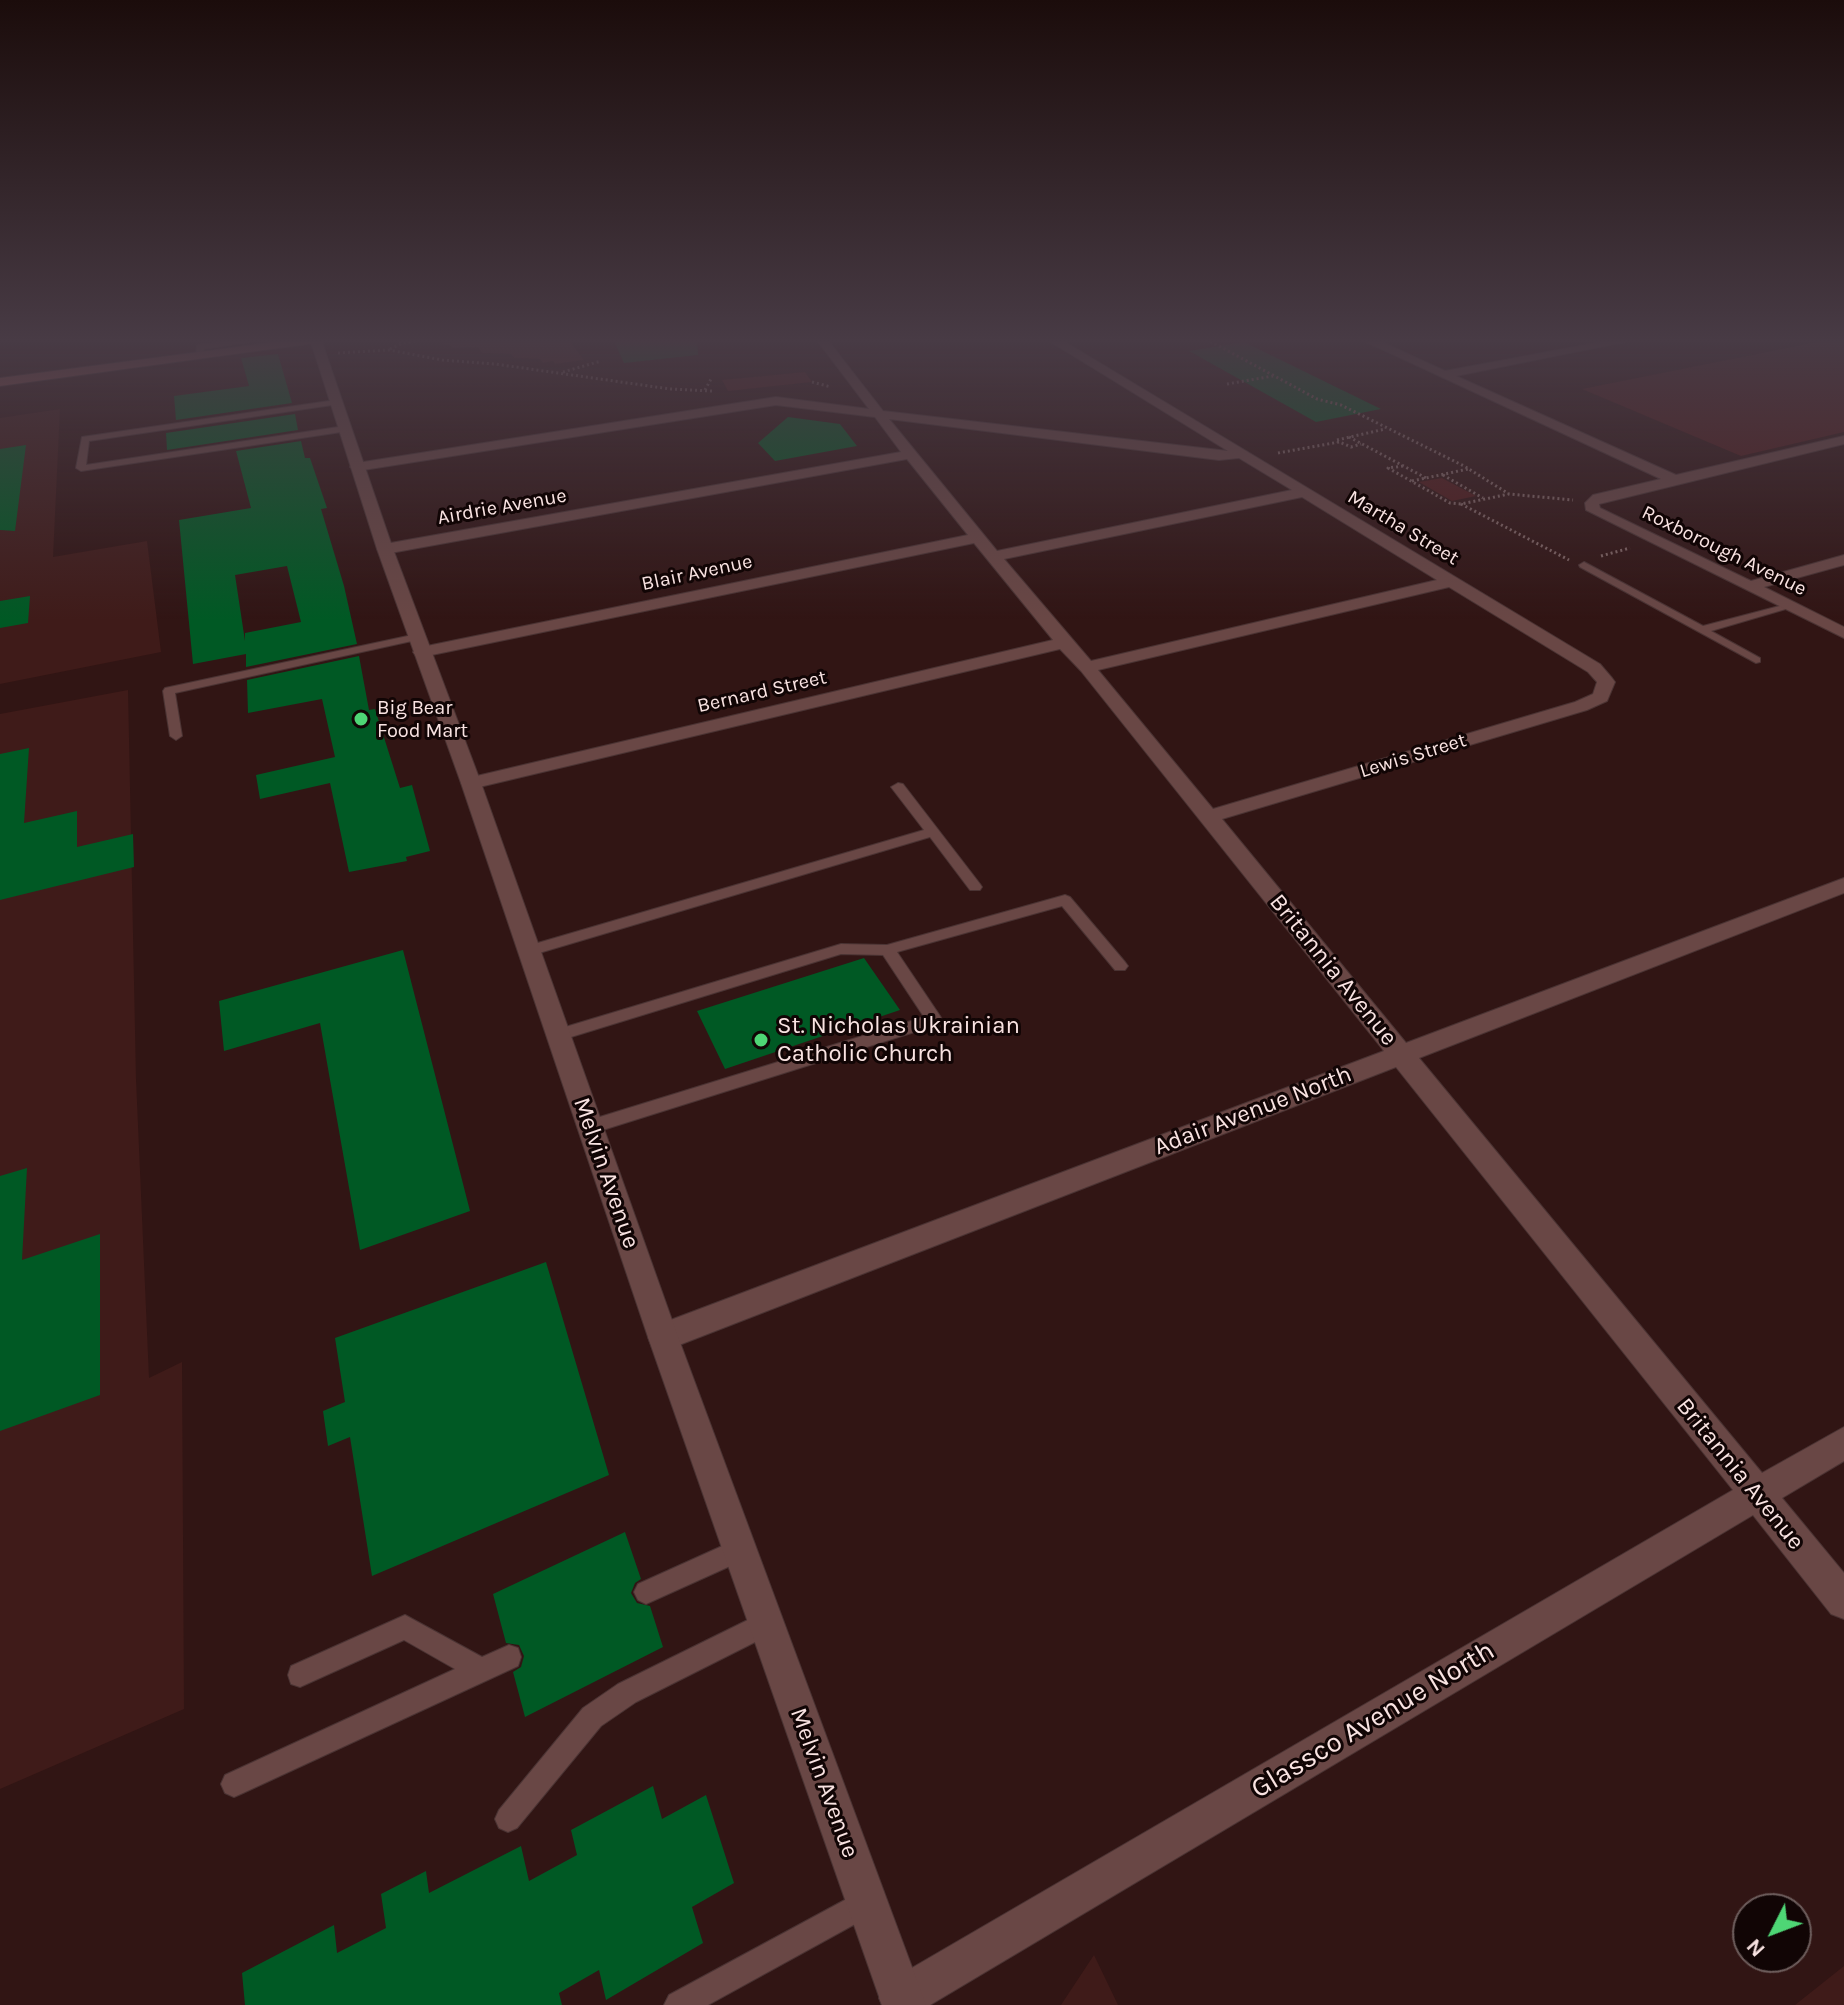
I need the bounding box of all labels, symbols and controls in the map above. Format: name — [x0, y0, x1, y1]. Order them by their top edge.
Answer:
street label: Airdrie Avenue — [436, 484, 568, 530]
street label: Martha Street — [1343, 485, 1463, 571]
street label: Roxborough Avenue — [1638, 501, 1810, 601]
street label: Blair Avenue — [639, 550, 755, 596]
street label: Bernard Street — [695, 665, 829, 719]
place label: Big Bear Food Mart — [377, 696, 468, 743]
marker: Big Bear Food Mart — [352, 710, 370, 728]
street label: Lewis Street — [1357, 728, 1469, 784]
street label: Britannia Avenue — [1263, 888, 1403, 1052]
place label: St. Nicholas Ukrainian Catholic Church — [777, 1012, 1020, 1068]
marker: St. Nicholas Ukrainian Catholic Church — [752, 1031, 770, 1049]
street label: Adair Avenue North — [1150, 1060, 1356, 1162]
street label: Melvin Avenue — [567, 1094, 645, 1252]
street label: Britannia Avenue — [1670, 1392, 1810, 1556]
street label: Glassco Avenue North — [1245, 1634, 1501, 1806]
street label: Melvin Avenue — [783, 1704, 865, 1862]
north arrow — [1732, 1893, 1812, 1973]
text: N — [1741, 1933, 1771, 1962]

